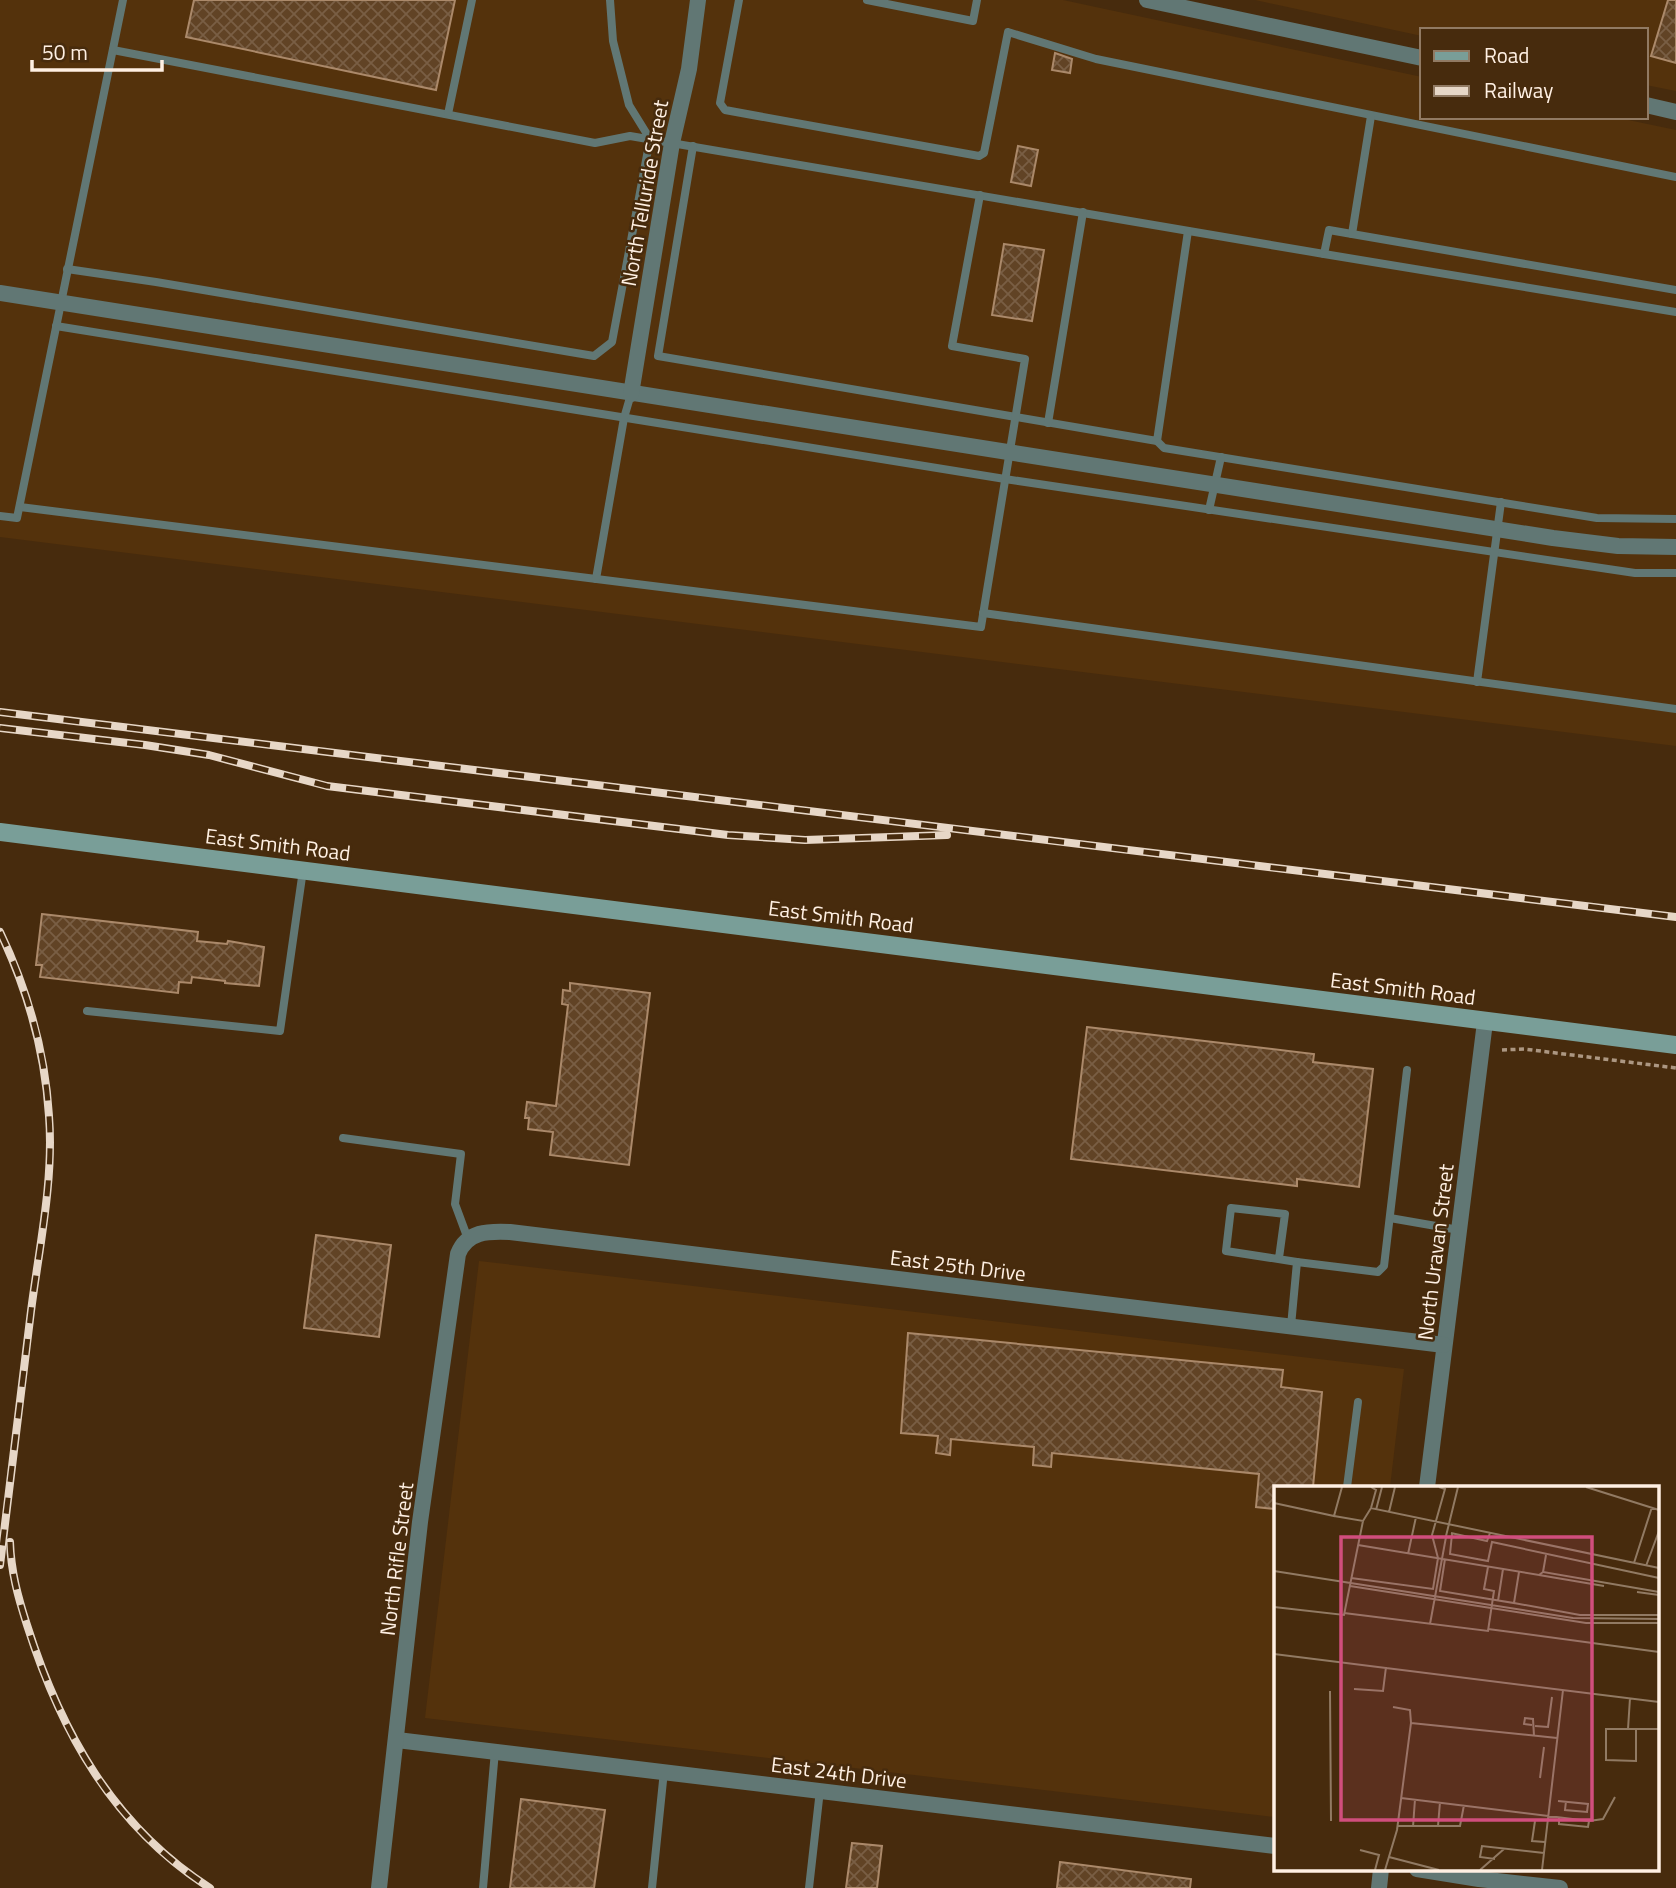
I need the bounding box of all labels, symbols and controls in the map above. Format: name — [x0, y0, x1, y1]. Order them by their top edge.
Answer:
scale bar — [32, 28, 161, 72]
legend — [1420, 28, 1648, 119]
text: 50 m — [42, 36, 88, 68]
text: Road — [1484, 39, 1529, 71]
text: Railway — [1484, 74, 1553, 106]
street label: North Telluride Street — [612, 97, 676, 289]
street label: East Smith Road — [204, 819, 352, 869]
street label: East Smith Road — [767, 891, 915, 941]
street label: East Smith Road — [1329, 963, 1477, 1013]
street label: North Uravan Street — [1408, 1161, 1462, 1342]
street label: East 25th Drive — [888, 1241, 1028, 1289]
street label: North Rifle Street — [371, 1480, 421, 1638]
inset map — [1274, 1486, 1658, 1870]
street label: East 24th Drive — [769, 1748, 909, 1796]

